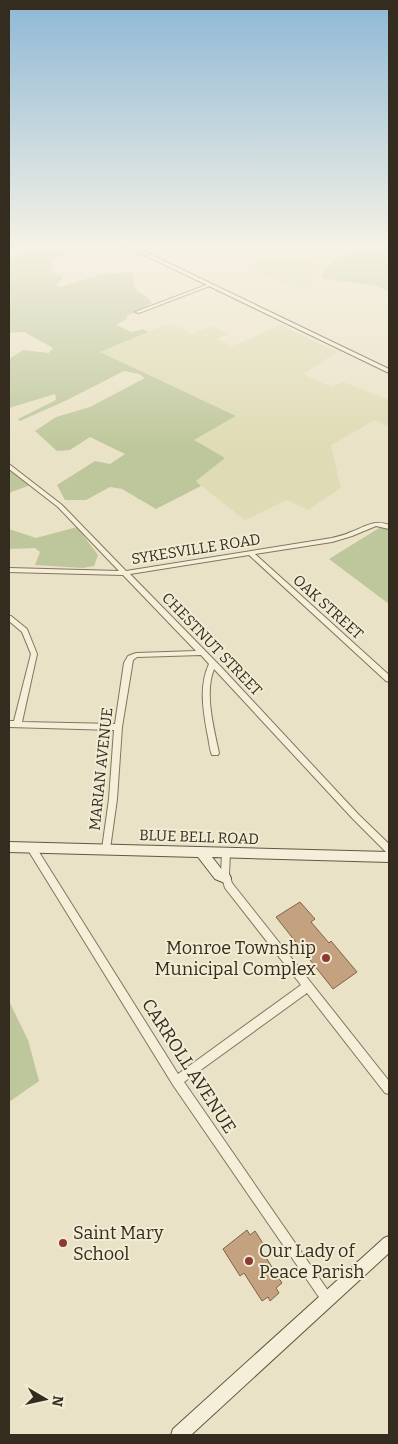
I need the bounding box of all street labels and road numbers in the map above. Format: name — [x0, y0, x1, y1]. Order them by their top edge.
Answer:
street label: SYKESVILLE ROAD — [130, 530, 262, 568]
street label: OAK STREET — [289, 571, 367, 643]
street label: CHESTNUT STREET — [158, 589, 266, 699]
street label: MARIAN AVENUE — [86, 707, 116, 831]
street label: BLUE BELL ROAD — [139, 826, 259, 848]
street label: CARROLL AVENUE — [137, 994, 241, 1138]

